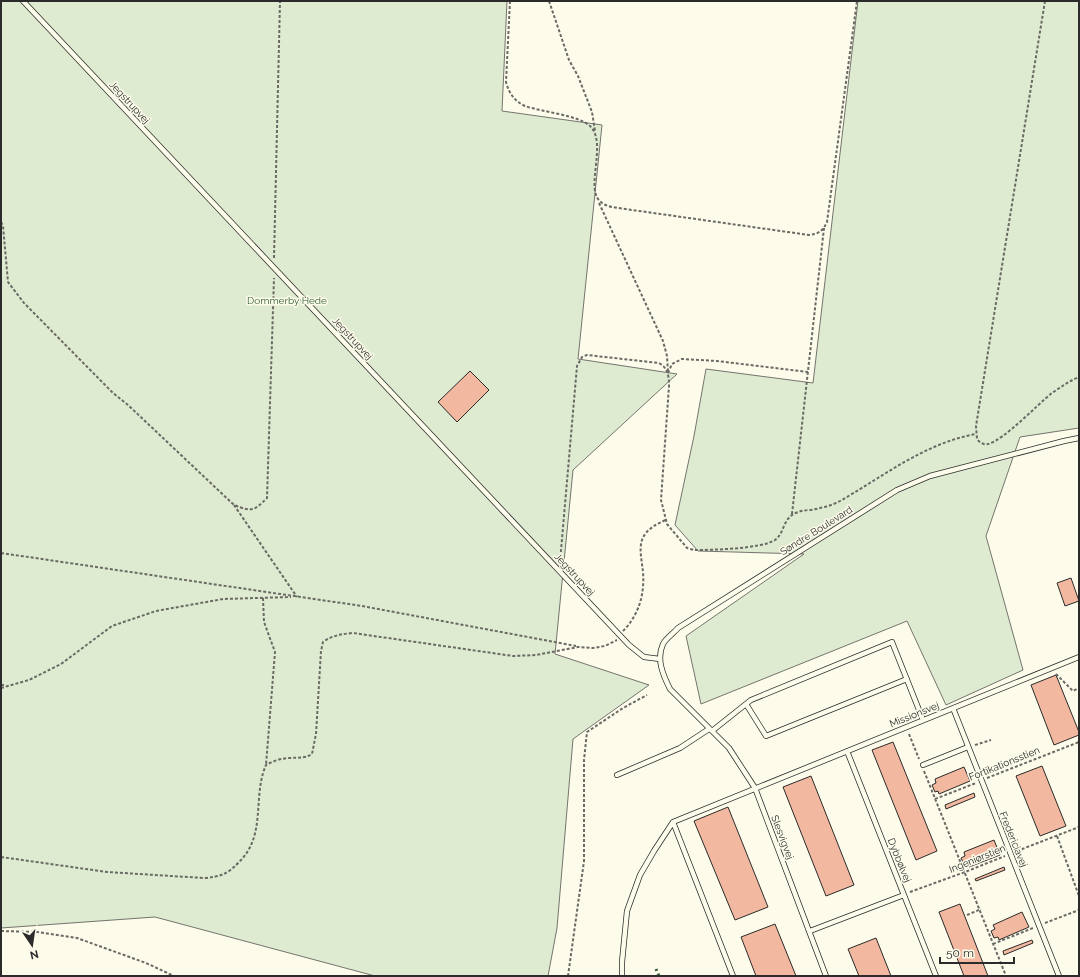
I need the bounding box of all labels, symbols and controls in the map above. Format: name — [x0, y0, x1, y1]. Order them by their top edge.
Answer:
street label: Jegstrupvej — [107, 79, 152, 126]
park label: Dommerby Hede — [247, 295, 327, 306]
street label: Jegstrupvej — [330, 315, 375, 362]
street label: Søndre Boulevard — [778, 504, 854, 557]
street label: Jegstrupvej — [552, 551, 597, 598]
street label: Missionsvej — [888, 700, 941, 729]
street label: Fortikationsstien — [967, 744, 1041, 783]
street label: Fredericiavej — [997, 810, 1030, 868]
street label: Slesvigvej — [769, 814, 796, 861]
street label: Dybbølvej — [886, 836, 913, 884]
street label: Ingeniørstien — [947, 842, 1007, 875]
north arrow — [12, 925, 52, 965]
scale bar — [940, 939, 1014, 965]
text: 50 m — [946, 946, 974, 960]
text: N — [29, 947, 40, 962]

